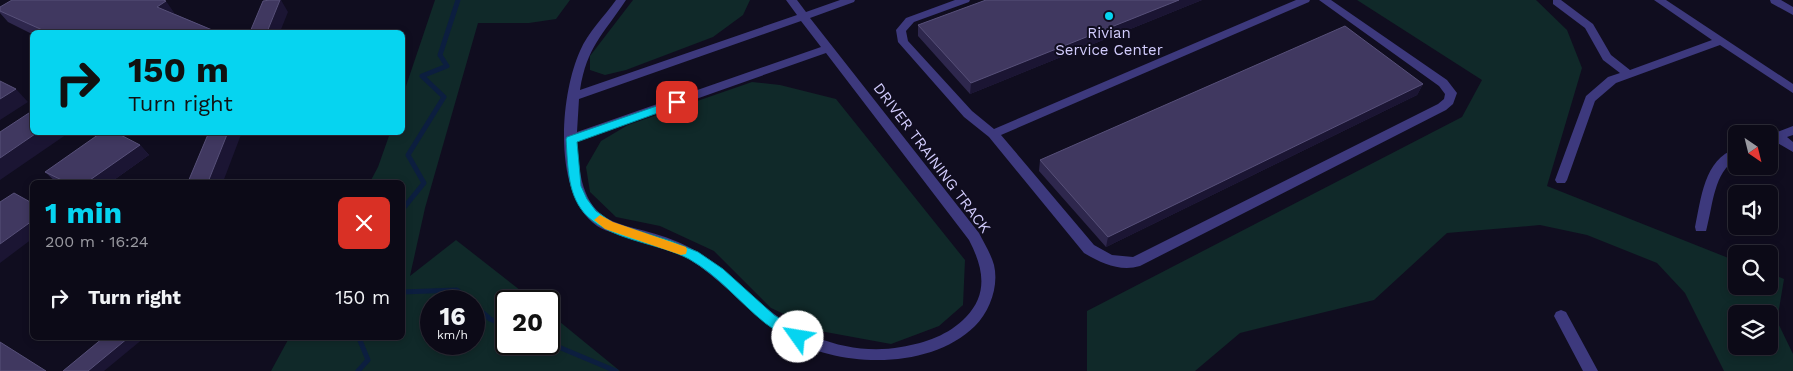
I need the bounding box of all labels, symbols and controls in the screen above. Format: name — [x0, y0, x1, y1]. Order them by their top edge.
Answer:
marker: Rivian Service Center — [1103, 10, 1115, 22]
place label: Rivian Service Center — [1055, 24, 1163, 59]
text: 150 m — [128, 49, 229, 91]
icon: right — [45, 50, 110, 115]
street label: DRIVER TRAINING TRACK — [870, 79, 994, 237]
pin — [656, 81, 698, 123]
icon: arrive — [663, 88, 691, 116]
text: Turn right — [128, 91, 233, 116]
north arrow — [1728, 125, 1778, 175]
map controls — [1728, 125, 1778, 355]
button: sound — [1728, 185, 1778, 235]
text: 1 min — [45, 195, 122, 230]
button: close — [338, 197, 390, 249]
text: 200 m · 16:24 — [45, 232, 148, 251]
button: search — [1728, 245, 1778, 295]
icon: right — [45, 284, 73, 312]
text: Turn right — [88, 286, 181, 309]
text: 150 m — [335, 286, 390, 309]
speed limit sign: 20 — [495, 290, 560, 355]
text: 16 — [439, 302, 466, 331]
button: layers — [1728, 305, 1778, 355]
position arrow — [771, 310, 823, 362]
text: km/h — [437, 328, 468, 342]

